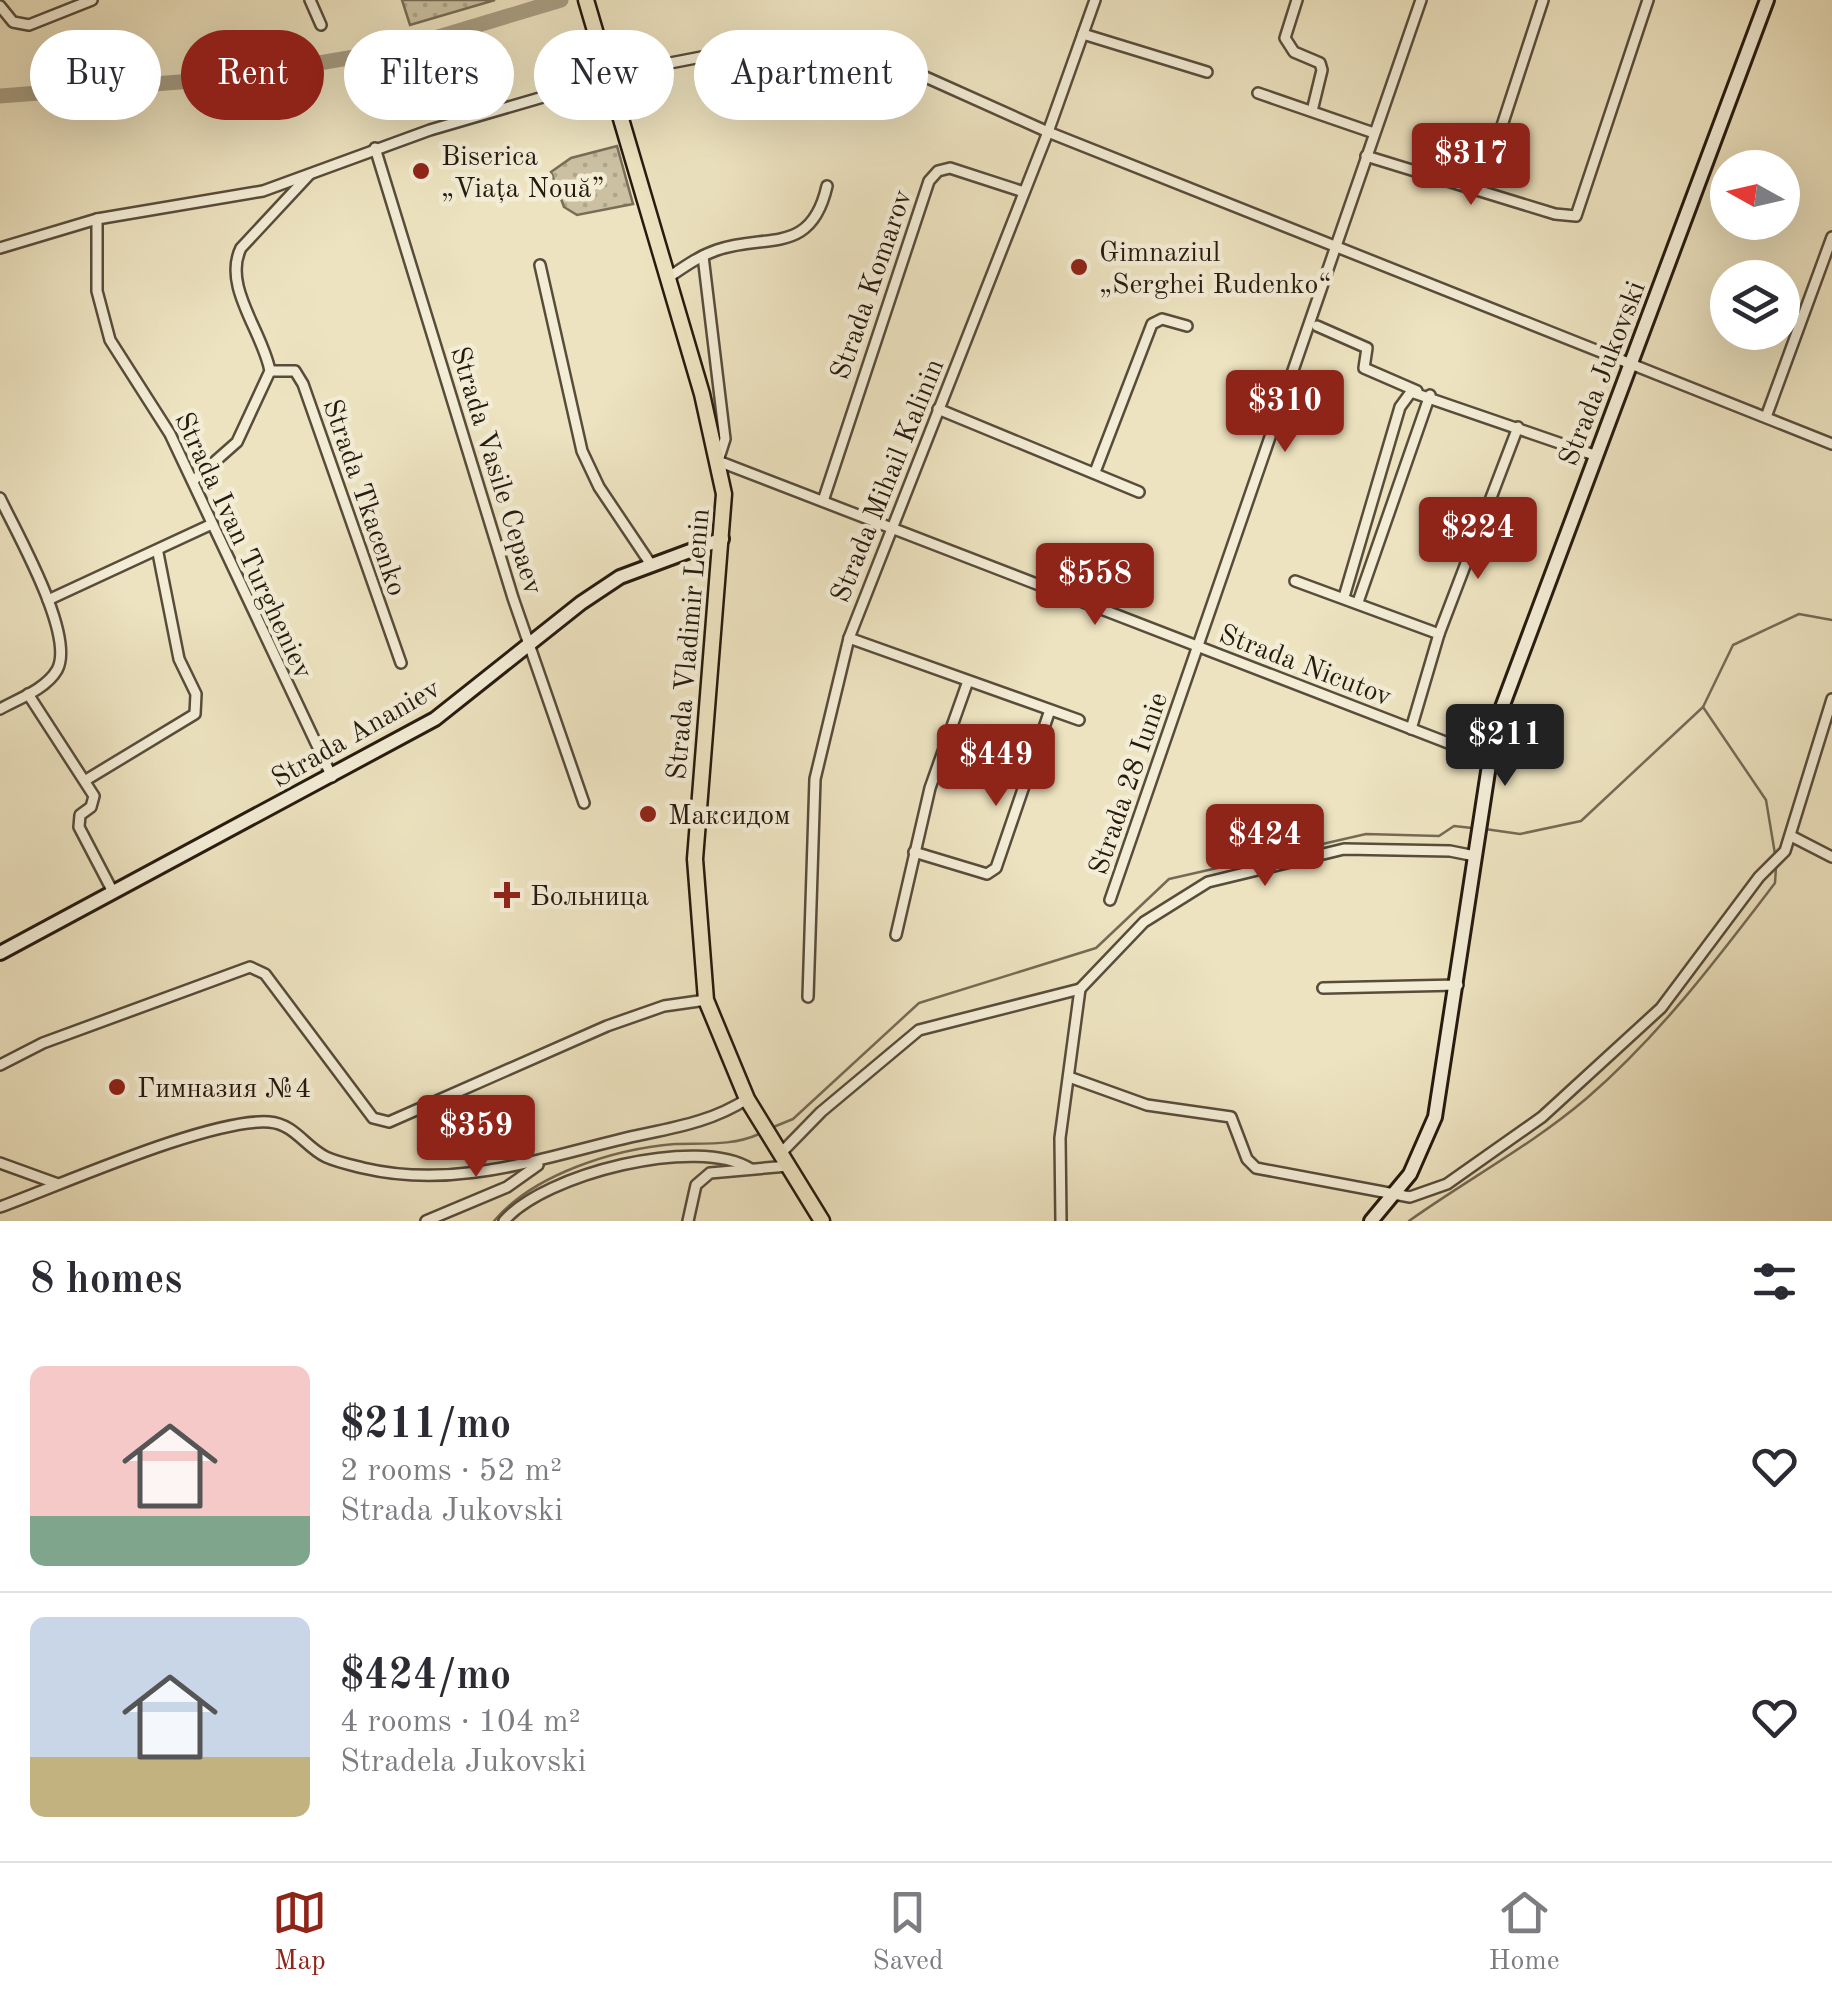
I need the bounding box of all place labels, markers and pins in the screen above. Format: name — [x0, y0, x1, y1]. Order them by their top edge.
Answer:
pin: $317 — [1412, 123, 1530, 208]
place label: Biserica „Viața Nouă” — [441, 144, 605, 204]
marker: Biserica „Viața Nouă” — [410, 160, 432, 182]
place label: Gimnaziul „Serghei Rudenko“ — [1099, 240, 1332, 300]
marker: Gimnaziul „Serghei Rudenko“ — [1068, 256, 1090, 278]
pin: $310 — [1226, 370, 1344, 455]
pin: $224 — [1419, 497, 1537, 582]
pin: $558 — [1036, 543, 1154, 628]
pin: $211 — [1446, 704, 1564, 789]
pin: $449 — [937, 724, 1055, 809]
marker: Максидом — [637, 803, 659, 825]
place label: Максидом — [668, 803, 790, 831]
pin: $424 — [1206, 804, 1324, 889]
marker: Больница — [494, 882, 520, 908]
place label: Больница — [530, 884, 649, 912]
marker: Гимназия №4 — [106, 1076, 128, 1098]
place label: Гимназия №4 — [137, 1076, 311, 1104]
pin: $359 — [417, 1095, 535, 1180]

